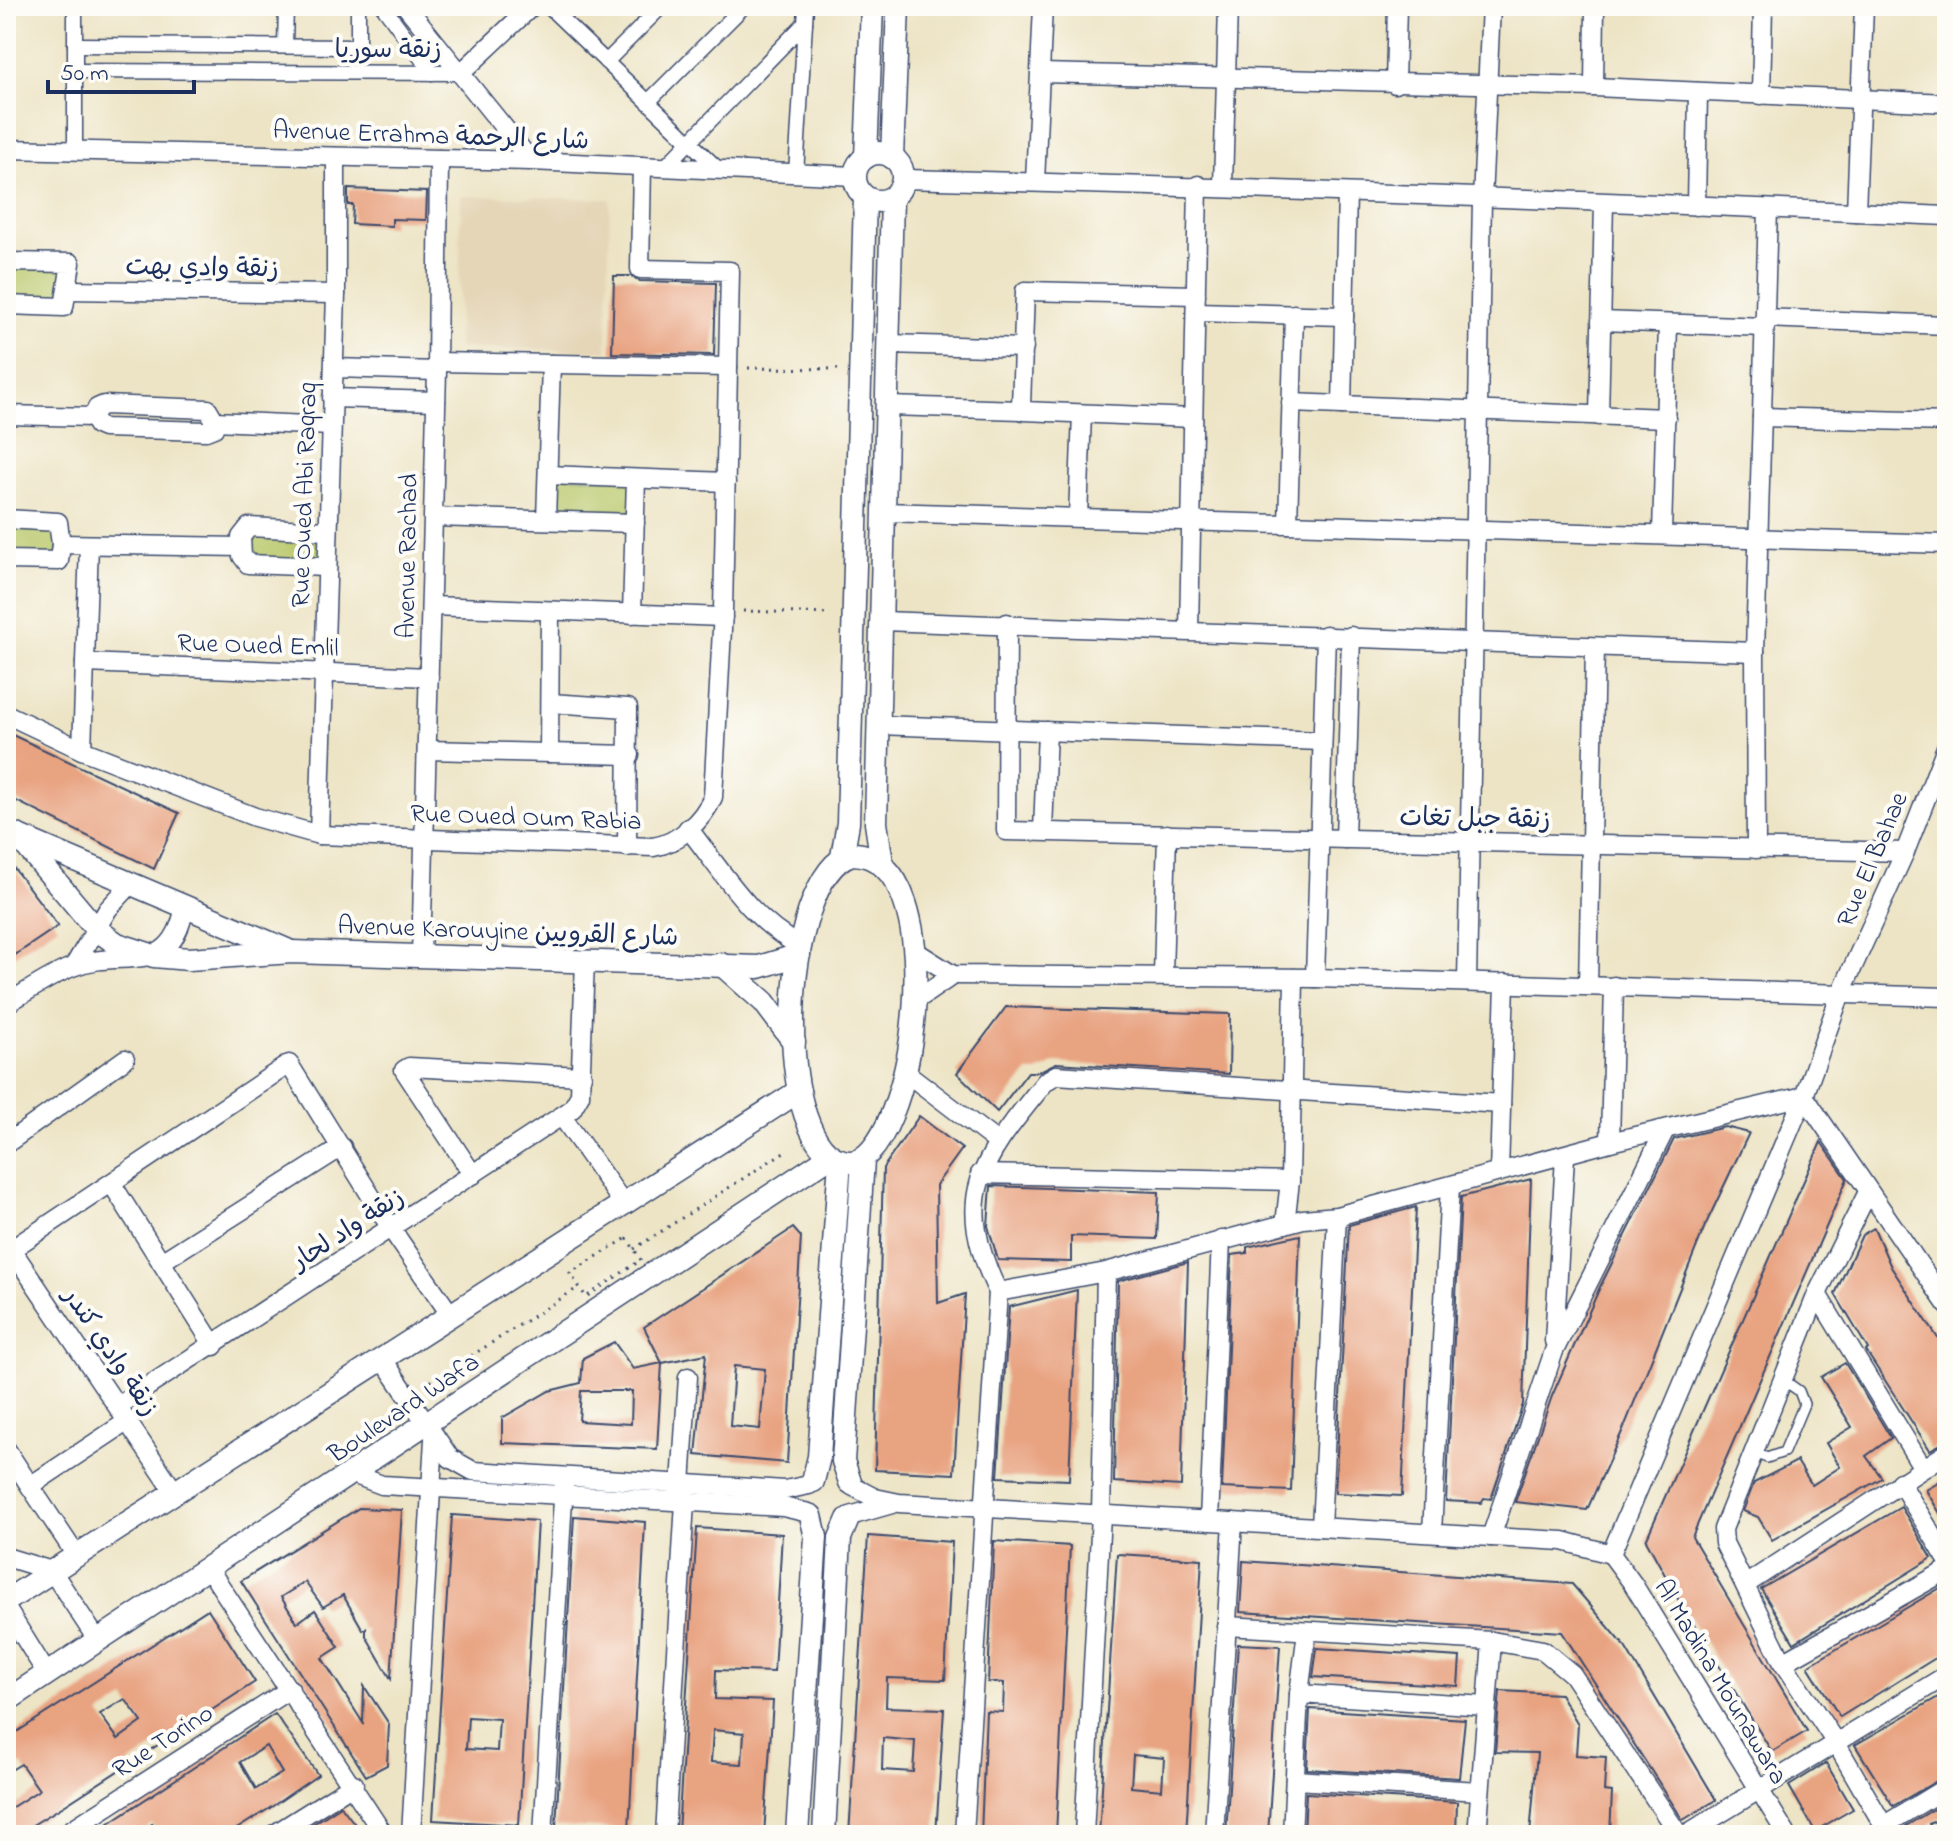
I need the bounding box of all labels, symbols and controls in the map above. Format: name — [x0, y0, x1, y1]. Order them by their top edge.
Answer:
street label: زنقة سوريا — [334, 32, 442, 70]
scale bar — [48, 44, 194, 94]
text: 50 m — [60, 57, 109, 92]
street label: Avenue Errahma شارع الرحمة — [272, 112, 590, 162]
street label: زنقة وادي بهت — [125, 249, 279, 289]
street label: Rue Oued Abi Raqraq — [283, 382, 329, 608]
street label: Avenue Rachad — [389, 473, 429, 639]
street label: Rue Oued Emlil — [177, 625, 339, 669]
street label: Rue El Bahae — [1828, 786, 1919, 934]
street label: Rue Oued Oum Rabia — [410, 796, 642, 842]
street label: زنقة جبل تغات — [1399, 800, 1551, 840]
street label: Avenue Karouyine شارع القرويين — [337, 908, 679, 958]
street label: زنقة واد لحار — [283, 1180, 413, 1282]
street label: زنقة وادي كندر — [51, 1279, 167, 1425]
street label: Boulevard Wafa — [321, 1345, 488, 1475]
street label: Al Madina Mounawara — [1643, 1573, 1796, 1792]
street label: Rue Torino — [106, 1696, 222, 1789]

